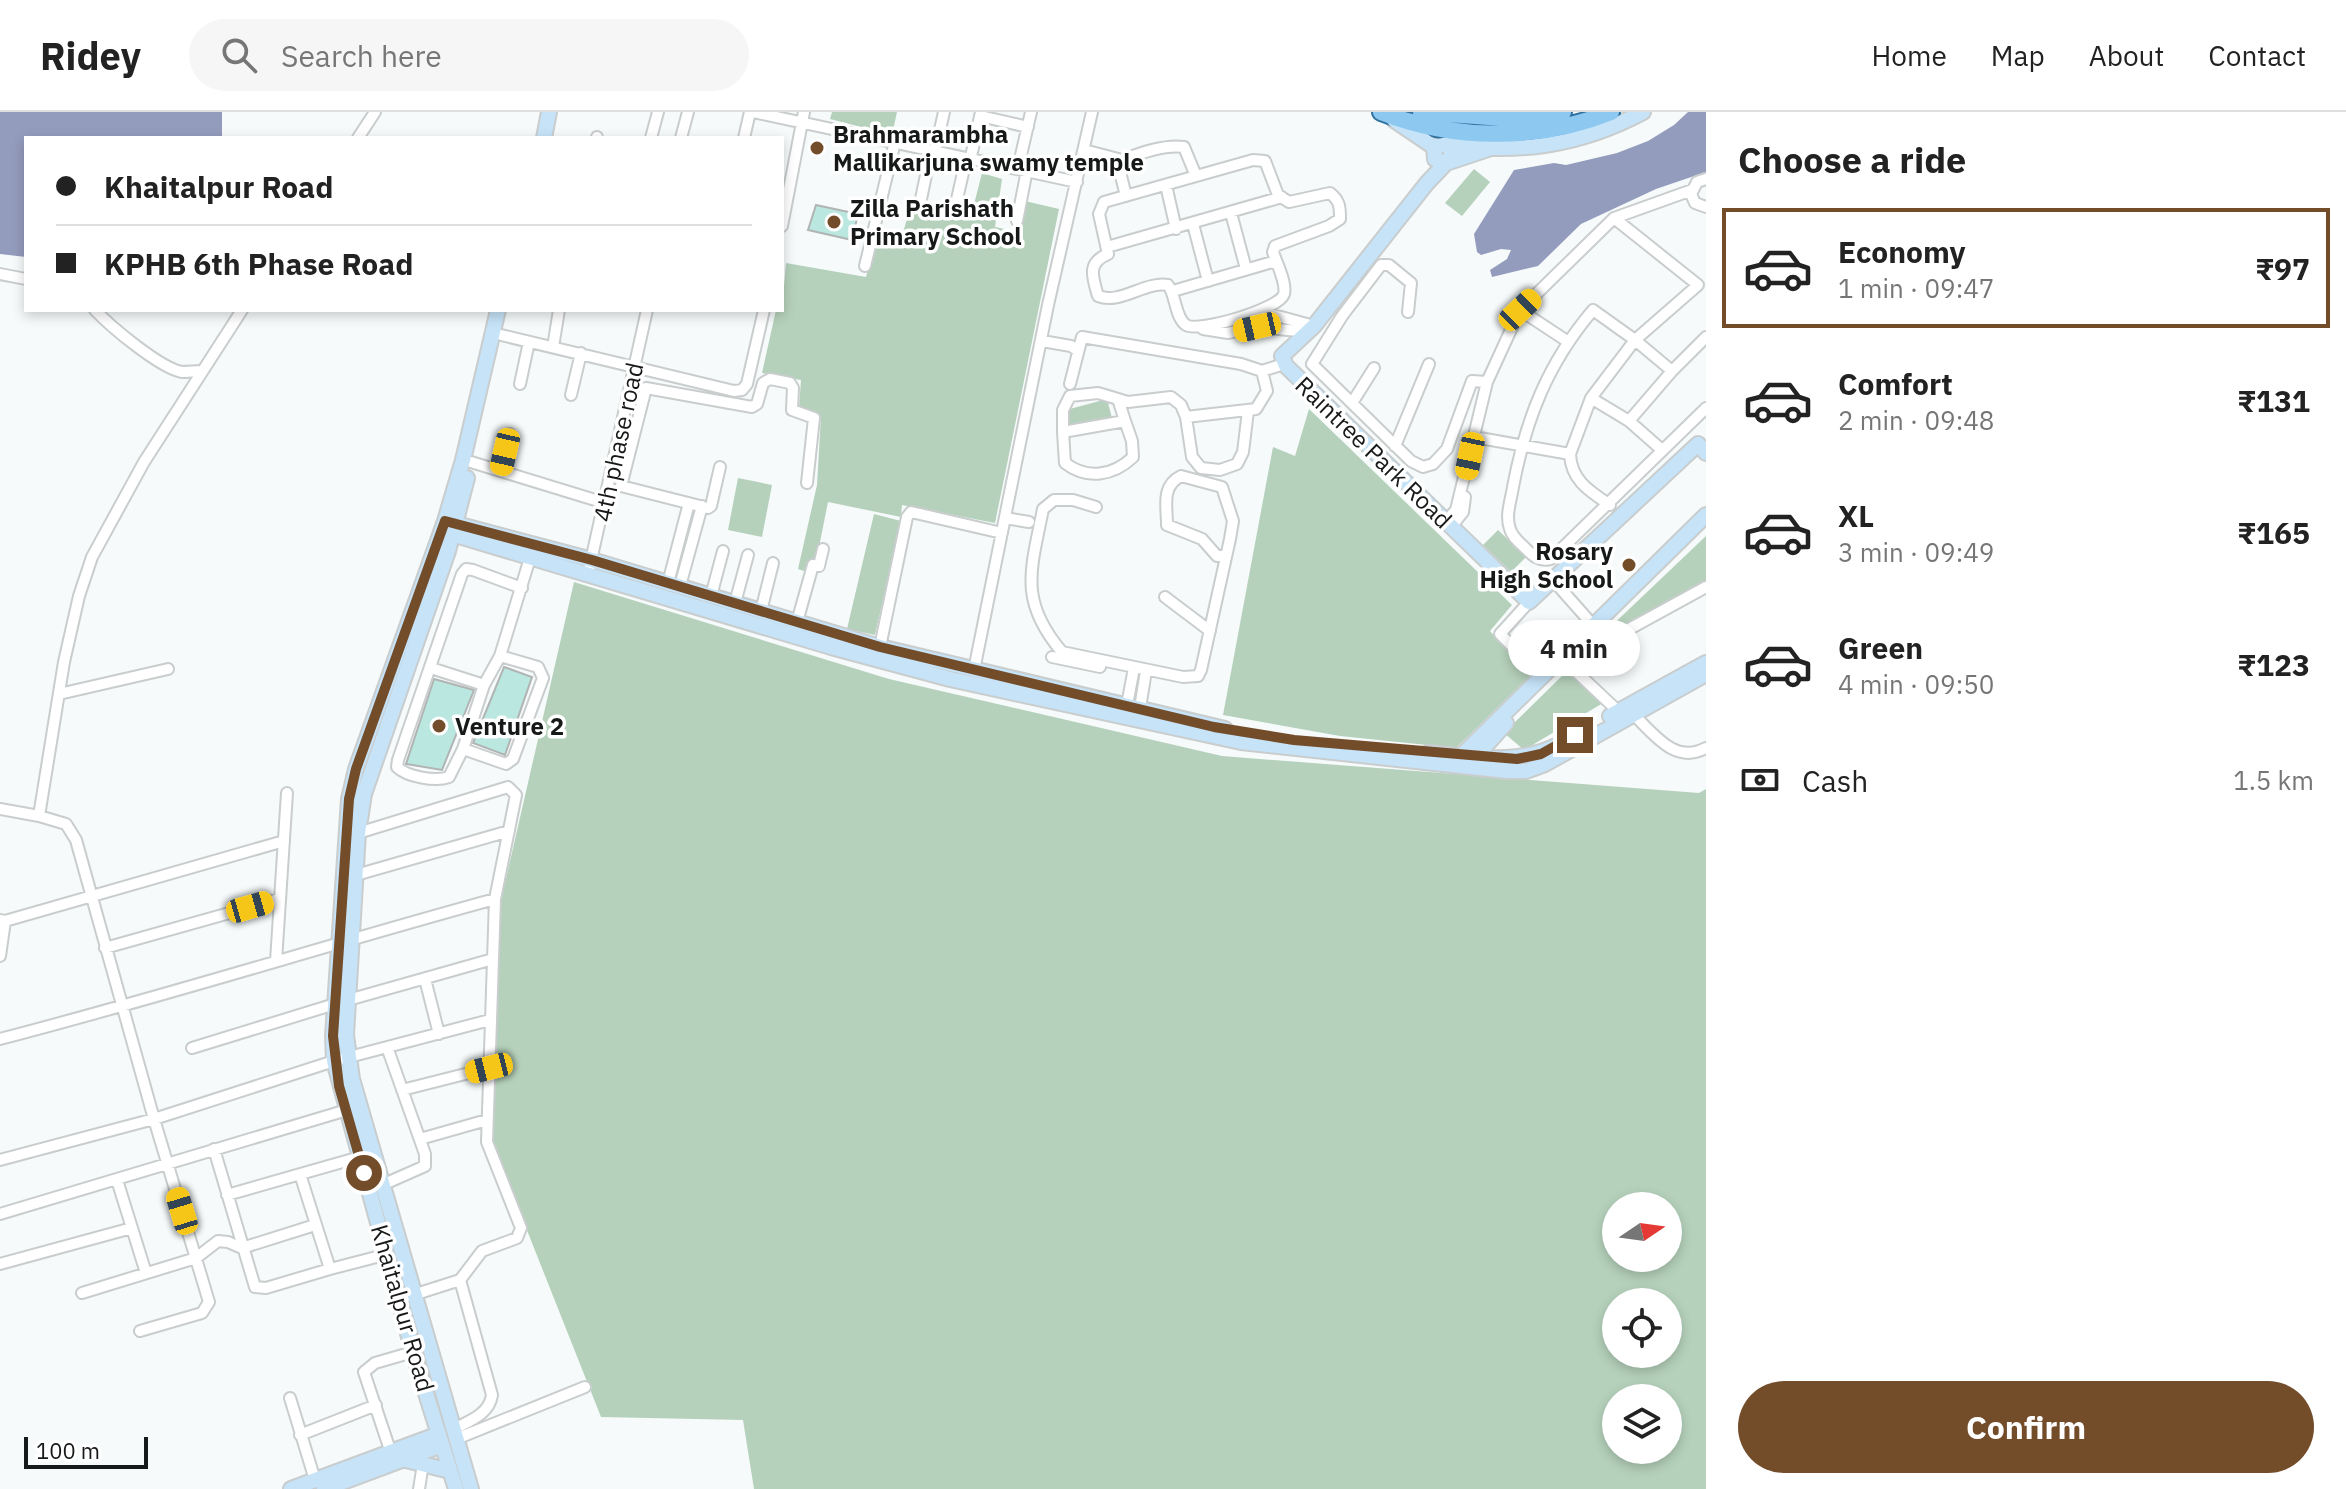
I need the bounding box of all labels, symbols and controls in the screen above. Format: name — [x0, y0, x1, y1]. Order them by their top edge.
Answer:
search box — [189, 19, 749, 91]
text: Ridey — [40, 31, 141, 80]
icon: search — [217, 33, 261, 77]
text: Search here — [281, 36, 442, 75]
text: Home — [1871, 37, 1947, 74]
text: Map — [1991, 37, 2045, 74]
text: About — [2089, 37, 2164, 74]
text: Contact — [2208, 37, 2306, 74]
place label: Brahmarambha Mallikarjuna swamy temple — [833, 118, 1144, 178]
text: Choose a ride — [1738, 136, 1966, 183]
marker: Brahmarambha Mallikarjuna swamy temple — [808, 139, 826, 157]
text: Khaitalpur Road — [104, 167, 333, 206]
place label: Zilla Parishath Primary School — [850, 192, 1022, 252]
marker: Zilla Parishath Primary School — [825, 213, 843, 231]
icon: car — [1742, 232, 1814, 304]
text: Economy — [1838, 232, 1966, 271]
text: KPHB 6th Phase Road — [104, 244, 414, 283]
text: ₹97 — [2255, 249, 2310, 288]
text: 1 min · 09:47 — [1838, 271, 1994, 305]
car — [1494, 285, 1546, 335]
car — [1231, 310, 1283, 344]
street label: 4th phase road — [586, 359, 650, 525]
icon: car — [1742, 364, 1814, 436]
text: Comfort — [1838, 364, 1953, 403]
street label: Raintree Park Road — [1289, 369, 1459, 535]
text: ₹131 — [2237, 381, 2310, 420]
text: 2 min · 09:48 — [1838, 403, 1994, 437]
car — [488, 426, 522, 478]
car — [1453, 430, 1487, 482]
icon: car — [1742, 496, 1814, 568]
text: XL — [1838, 496, 1874, 535]
text: ₹165 — [2237, 513, 2310, 552]
place label: Rosary High School — [1480, 535, 1613, 595]
text: 3 min · 09:49 — [1838, 535, 1994, 569]
marker: Rosary High School — [1620, 556, 1638, 574]
callout: 4 min — [1509, 619, 1641, 675]
icon: car — [1742, 628, 1814, 700]
text: Green — [1838, 628, 1923, 667]
text: 4 min — [1540, 631, 1608, 665]
text: ₹123 — [2237, 645, 2310, 684]
text: 4 min · 09:50 — [1838, 667, 1994, 701]
place label: Venture 2 — [455, 710, 564, 742]
marker: Venture 2 — [430, 717, 448, 735]
route end — [1557, 717, 1593, 753]
icon: cash — [1738, 758, 1782, 802]
text: Cash — [1802, 761, 1868, 800]
text: 1.5 km — [2233, 763, 2314, 797]
car — [224, 889, 276, 925]
car — [463, 1051, 515, 1085]
route start — [346, 1155, 382, 1191]
car — [164, 1185, 200, 1237]
north arrow — [1602, 1192, 1682, 1272]
map controls — [1602, 1192, 1682, 1464]
street label: Khaitalpur Road — [364, 1221, 442, 1395]
button: locate — [1602, 1288, 1682, 1368]
button: Confirm — [1738, 1381, 2314, 1473]
button: layers — [1602, 1384, 1682, 1464]
scale bar — [24, 1433, 148, 1469]
text: 100 m — [36, 1436, 100, 1465]

